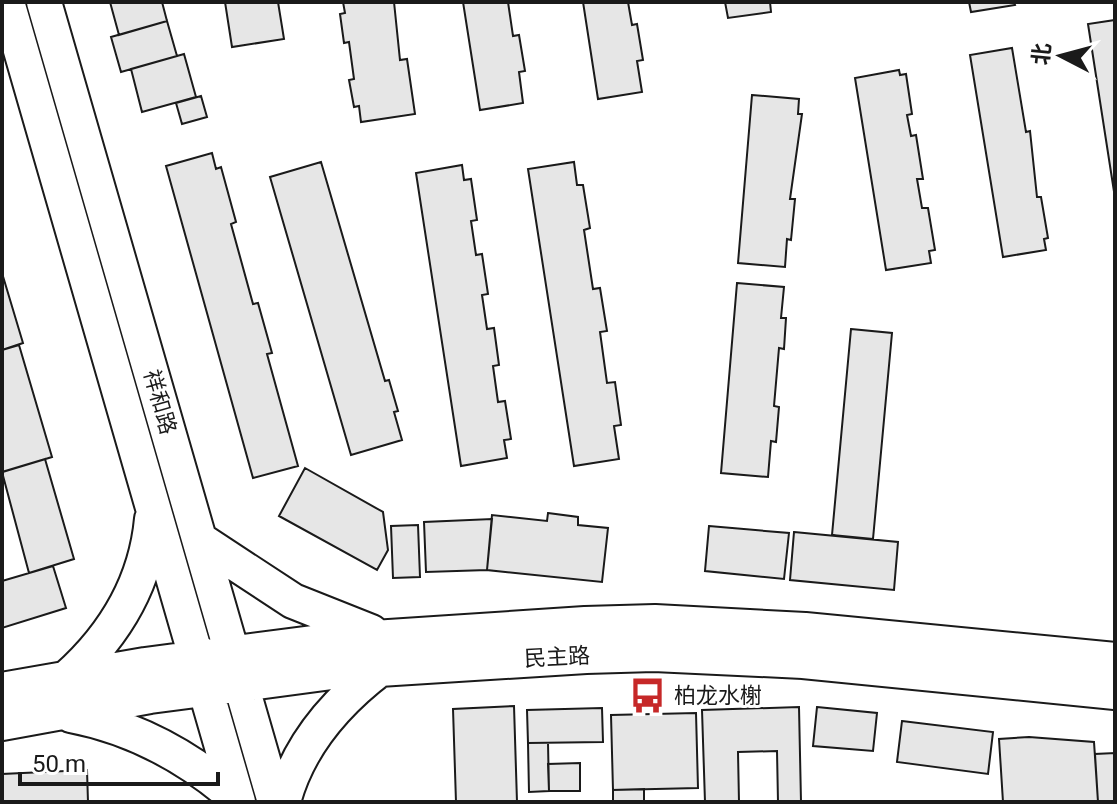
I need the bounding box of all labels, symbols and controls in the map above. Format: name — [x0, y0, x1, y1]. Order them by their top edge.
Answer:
north arrow — [1021, 16, 1101, 96]
text: 北 — [1028, 42, 1055, 66]
street label: 祥和路 — [139, 367, 181, 437]
street label: 民主路 — [523, 643, 591, 671]
bus stop icon: 柏龙水榭 — [629, 676, 667, 714]
place label: 柏龙水榭 — [674, 683, 762, 708]
scale bar — [20, 736, 218, 786]
text: 50 m — [32, 750, 86, 778]

